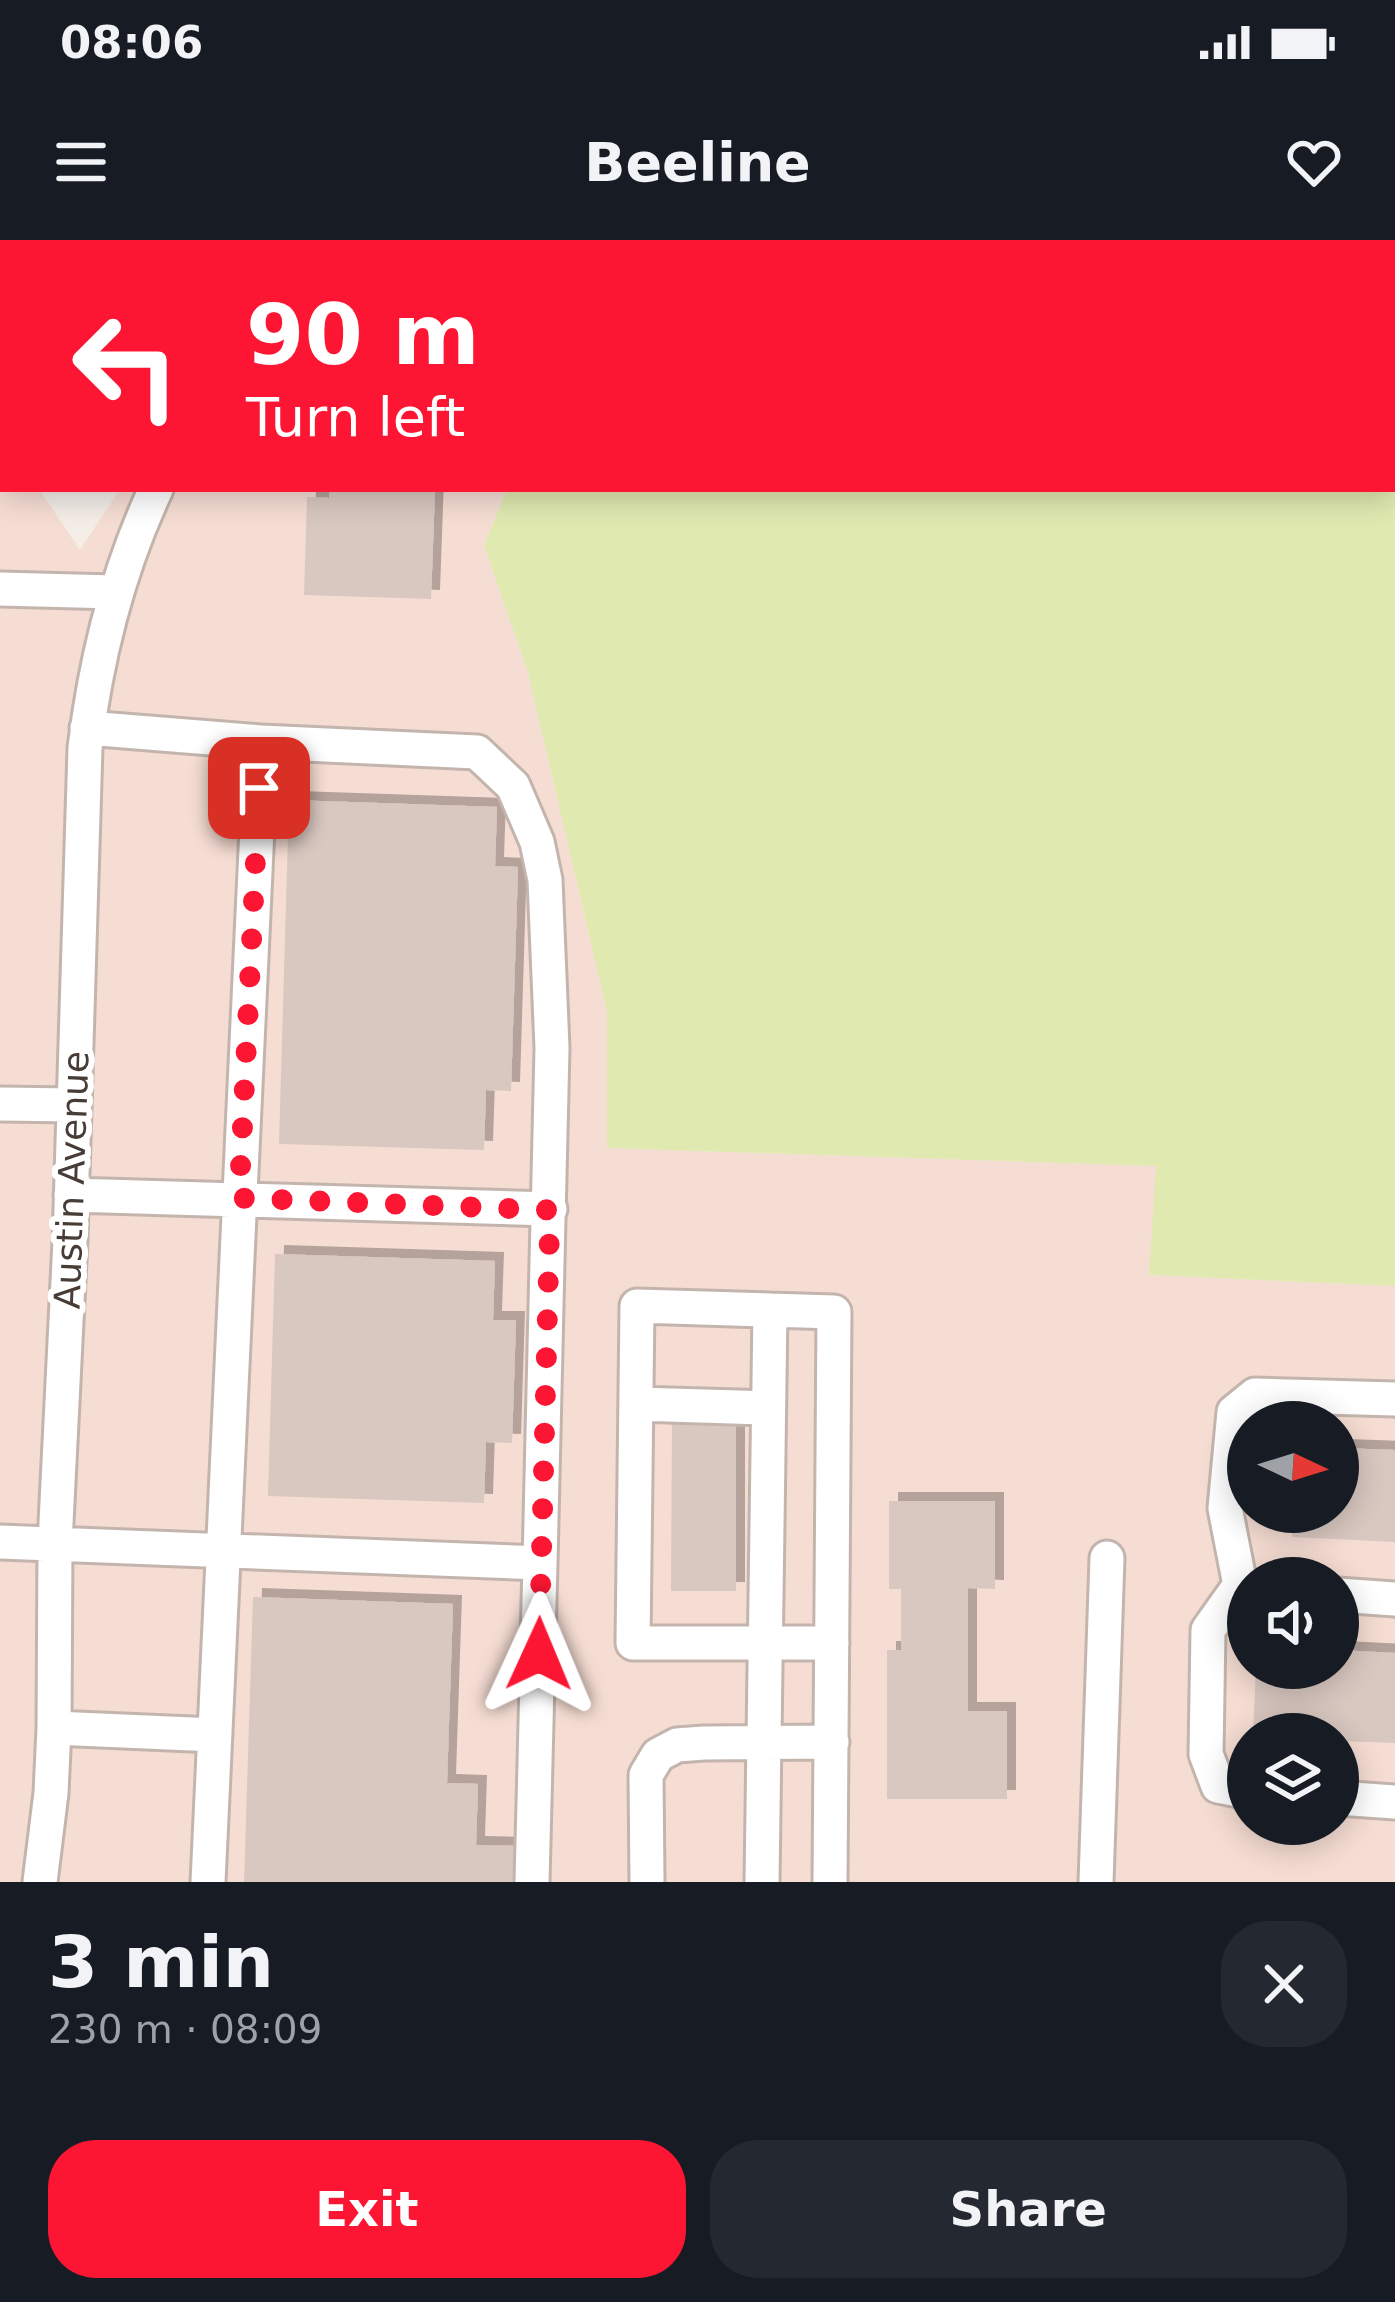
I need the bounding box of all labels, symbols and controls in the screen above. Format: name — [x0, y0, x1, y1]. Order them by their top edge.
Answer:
text: 08:06 — [60, 16, 203, 69]
icon: menu — [48, 129, 114, 195]
icon: heart — [1281, 129, 1347, 195]
text: Beeline — [584, 131, 811, 194]
text: 90 m — [246, 286, 480, 384]
icon: left — [48, 288, 204, 444]
text: Turn left — [246, 386, 465, 449]
pin — [208, 737, 310, 839]
icon: arrive — [226, 755, 292, 821]
street label: Austin Avenue — [47, 1050, 96, 1310]
north arrow — [1227, 1401, 1359, 1533]
map controls — [1227, 1401, 1359, 1845]
button: sound — [1227, 1557, 1359, 1689]
position arrow — [476, 1591, 602, 1717]
button: layers — [1227, 1713, 1359, 1845]
text: 3 min — [48, 1920, 274, 2004]
button: close — [1221, 1921, 1347, 2047]
text: 230 m · 08:09 — [48, 2007, 322, 2052]
button: Exit — [48, 2140, 686, 2278]
button: Share — [710, 2140, 1347, 2278]

